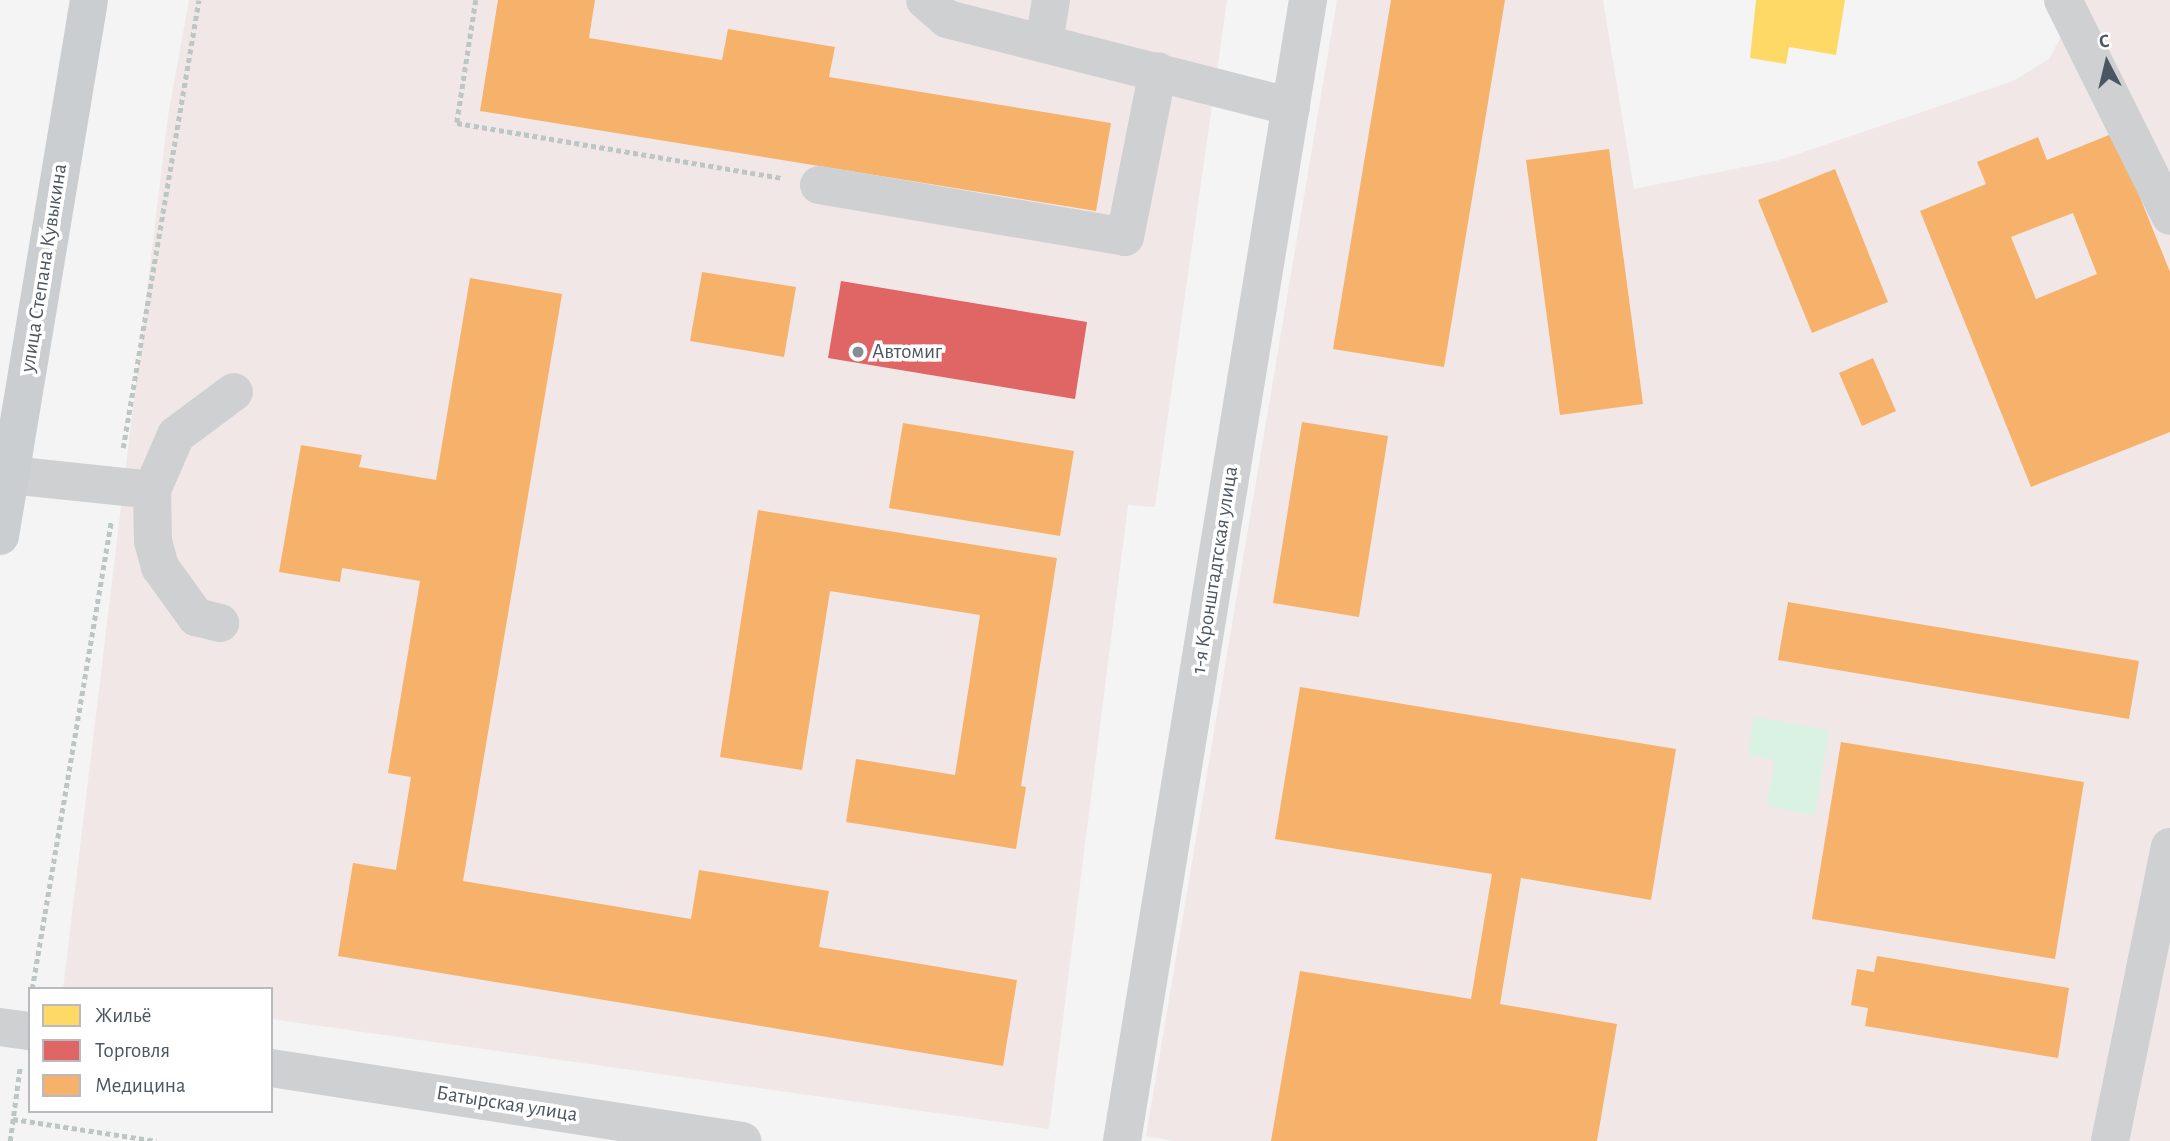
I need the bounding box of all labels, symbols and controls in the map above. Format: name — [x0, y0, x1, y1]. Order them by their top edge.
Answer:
north arrow — [2072, 28, 2142, 98]
text: С — [2098, 32, 2111, 52]
street label: улица Степана Кувыкина — [15, 162, 73, 374]
place label: Автомиг — [872, 339, 942, 365]
marker: Автомиг — [850, 344, 866, 360]
street label: 1-я Кронштадтская улица — [1186, 464, 1244, 676]
legend — [28, 987, 273, 1113]
text: Жильё — [95, 1005, 151, 1026]
text: Торговля — [95, 1040, 170, 1061]
text: Медицина — [95, 1075, 186, 1096]
street label: Батырская улица — [435, 1080, 579, 1128]

